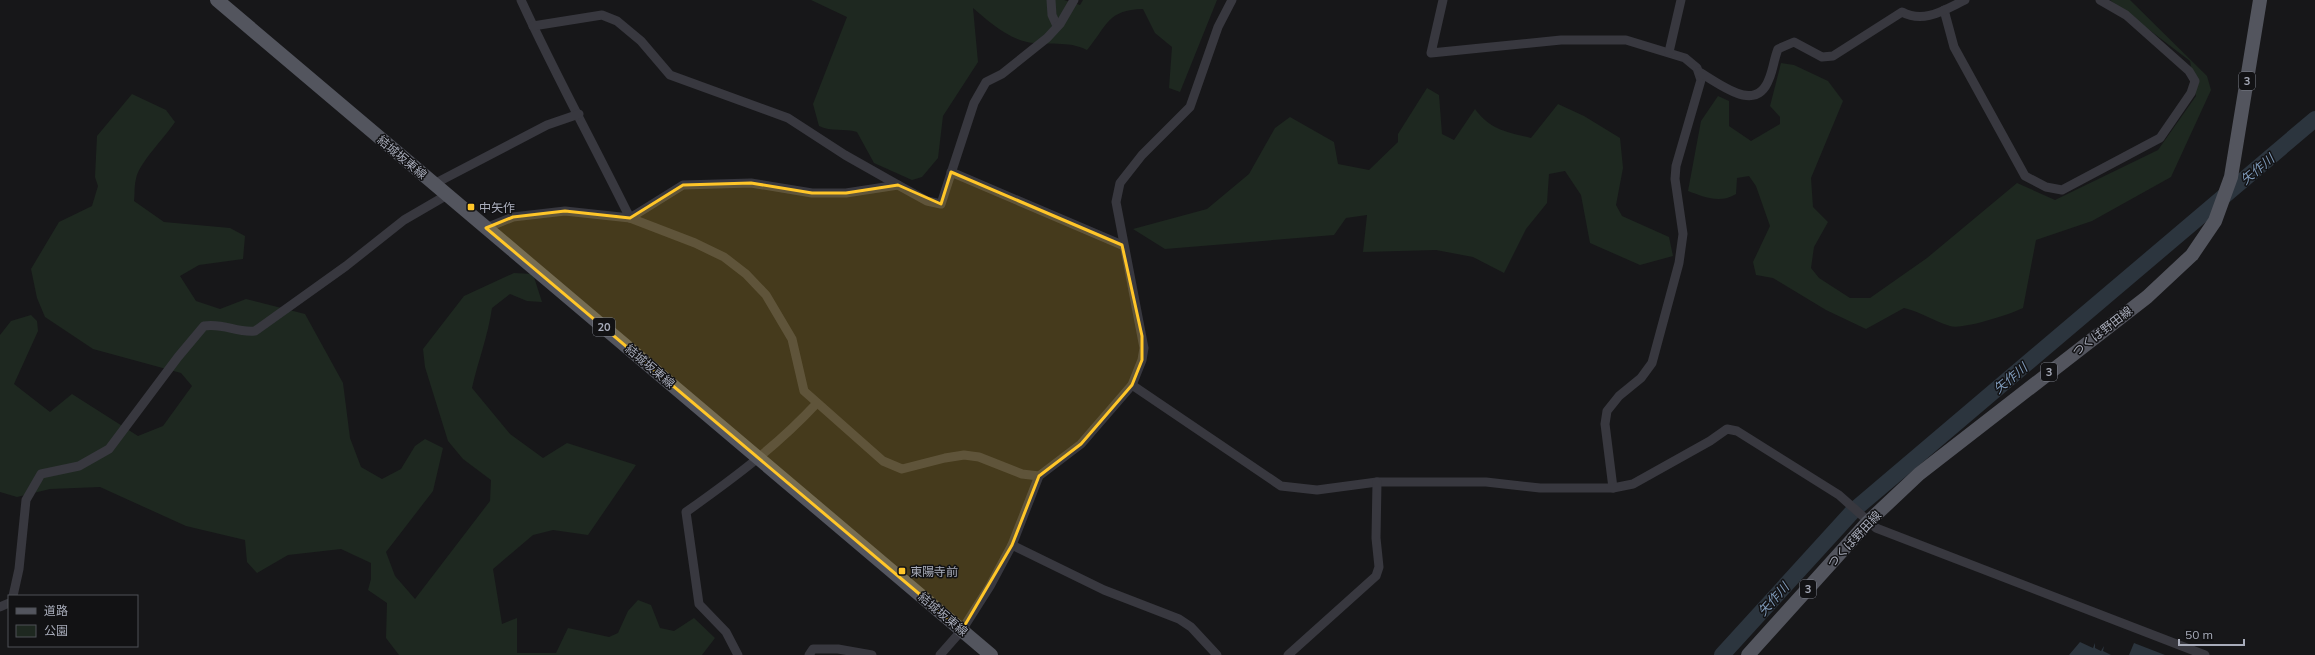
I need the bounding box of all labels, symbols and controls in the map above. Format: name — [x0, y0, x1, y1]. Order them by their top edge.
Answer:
road number: 3 — [2239, 72, 2255, 90]
street label: 結城坂東線 — [374, 132, 430, 182]
water label: 矢作川 — [2237, 149, 2279, 188]
place label: 中矢作 — [479, 200, 515, 215]
marker: 中矢作 — [466, 202, 476, 212]
street label: つくば野田線 — [2069, 303, 2135, 359]
road number: 20 — [593, 318, 615, 336]
street label: 結城坂東線 — [622, 341, 678, 391]
water label: 矢作川 — [1990, 358, 2032, 397]
road number: 3 — [2041, 363, 2057, 381]
street label: つくば野田線 — [1824, 508, 1884, 570]
place label: 東陽寺前 — [910, 564, 958, 579]
marker: 東陽寺前 — [897, 566, 907, 576]
water label: 矢作川 — [1754, 578, 1793, 619]
road number: 3 — [1800, 580, 1816, 598]
street label: 結城坂東線 — [915, 589, 971, 639]
legend — [8, 595, 138, 647]
text: 道路 — [44, 603, 68, 618]
scale bar — [2179, 621, 2244, 647]
text: 公園 — [44, 623, 68, 638]
text: 50 m — [2185, 627, 2213, 642]

